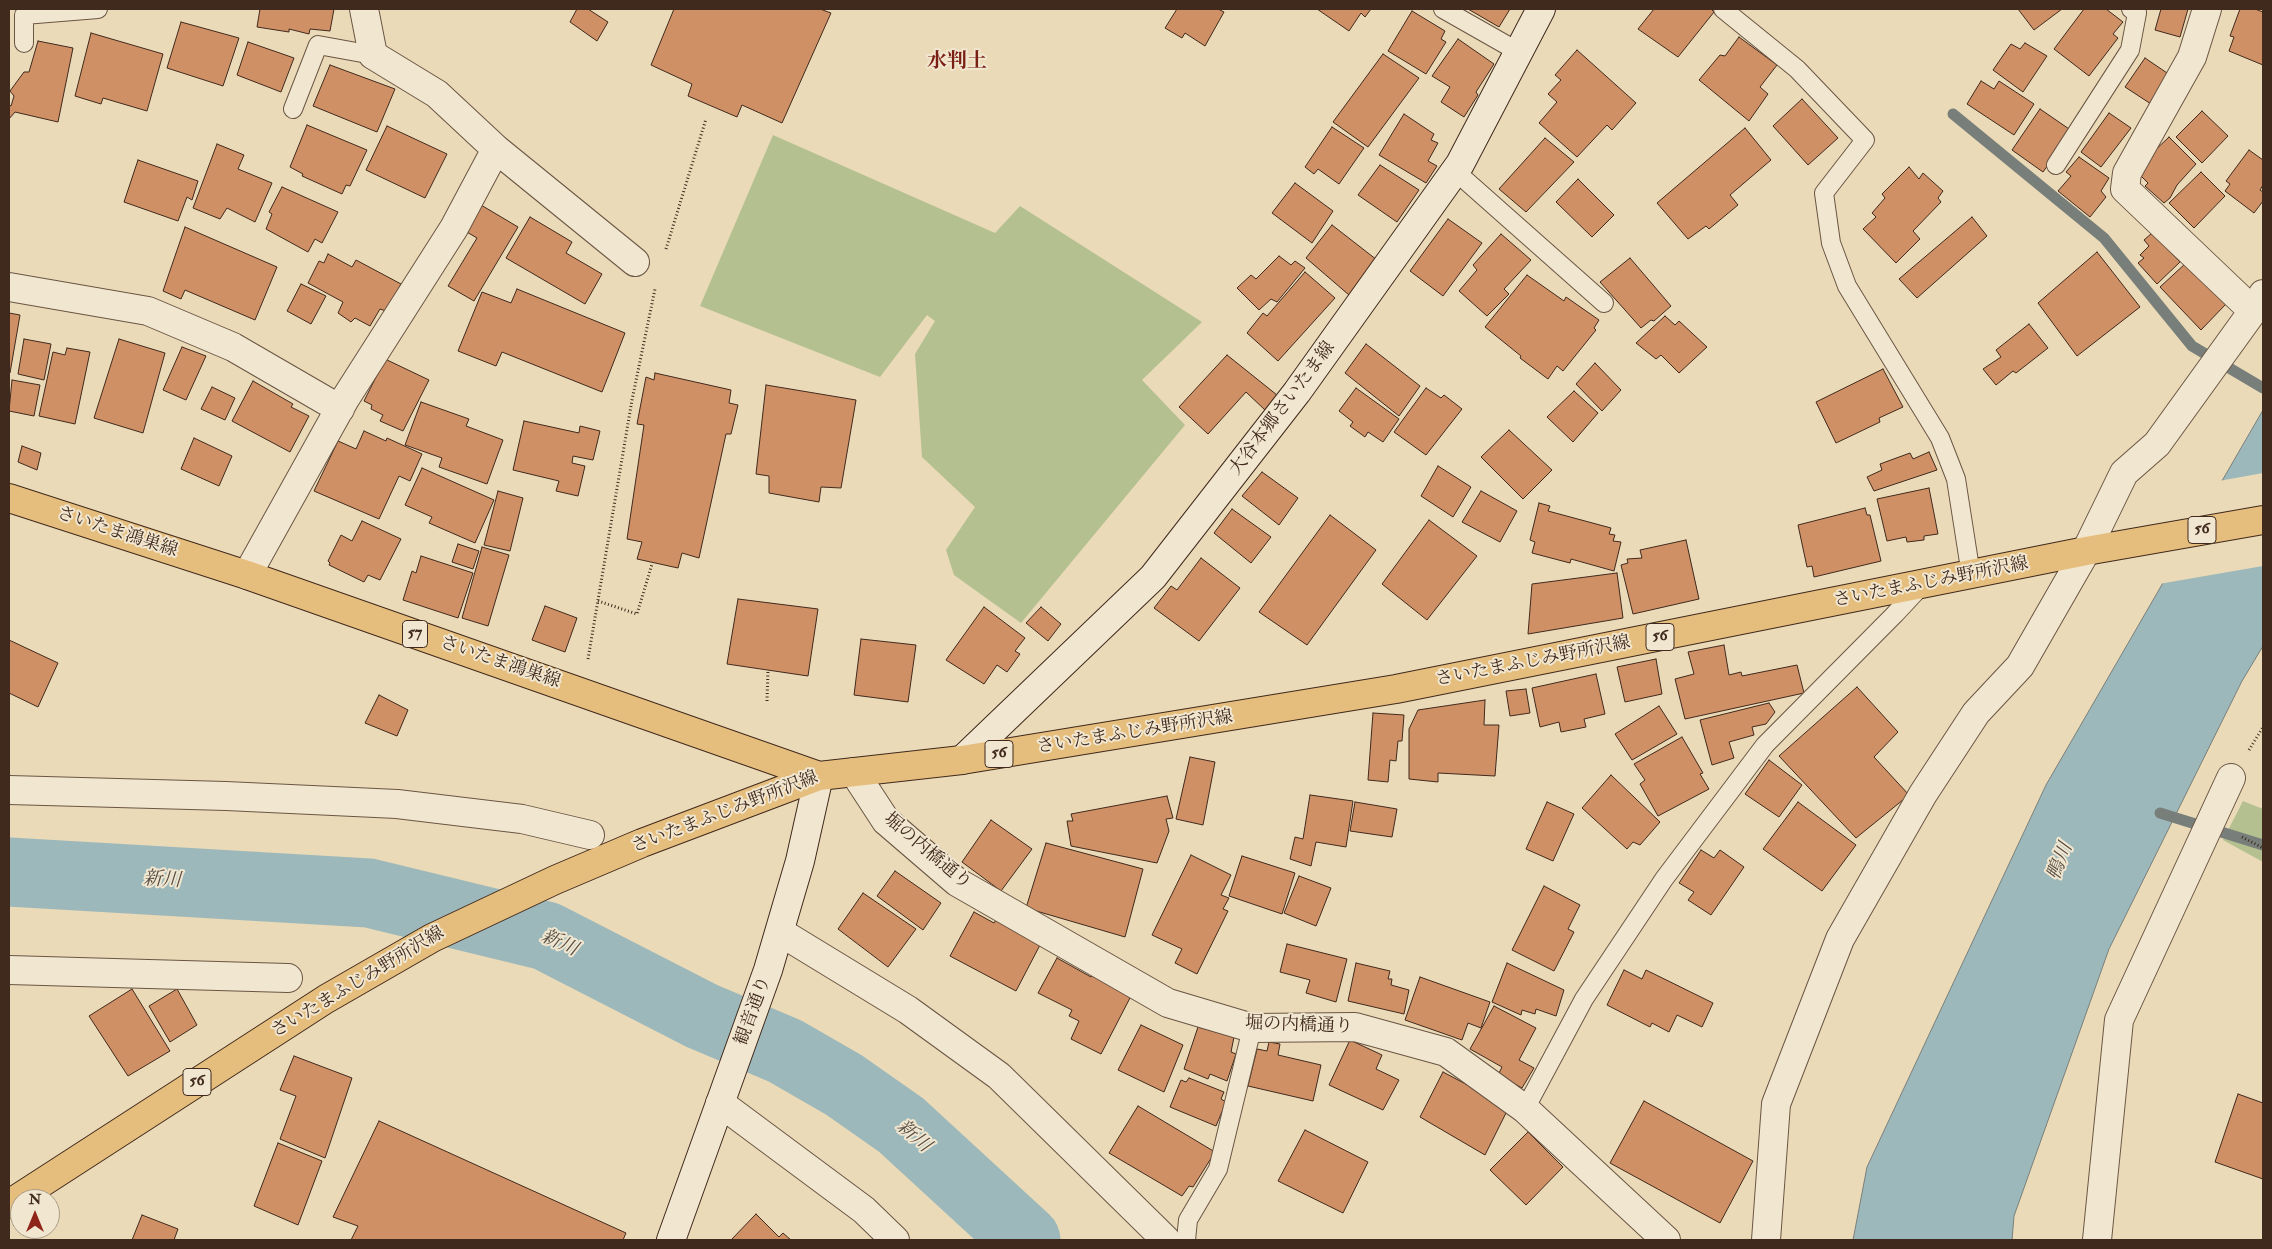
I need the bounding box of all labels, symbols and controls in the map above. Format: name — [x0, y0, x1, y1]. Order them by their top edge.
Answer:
district label: 水判土 — [927, 51, 987, 75]
street label: 大谷本郷さいたま線 — [1226, 338, 1340, 480]
street label: さいたま鴻巣線 — [54, 503, 180, 563]
road number: 56 — [2188, 516, 2216, 544]
street label: さいたまふじみ野所沢線 — [1832, 554, 2030, 612]
road number: 57 — [402, 620, 428, 648]
road number: 56 — [1646, 624, 1674, 650]
street label: さいたま鴻巣線 — [437, 632, 563, 694]
street label: さいたまふじみ野所沢線 — [1434, 633, 1632, 691]
street label: さいたまふじみ野所沢線 — [1036, 707, 1234, 759]
road number: 56 — [985, 741, 1013, 768]
street label: さいたまふじみ野所沢線 — [629, 767, 821, 859]
street label: 堀の内橋通り — [879, 809, 975, 895]
water label: 鴨川 — [2043, 840, 2079, 884]
water label: 新川 — [142, 869, 182, 893]
street label: さいたまふじみ野所沢線 — [268, 923, 448, 1043]
water label: 新川 — [537, 926, 581, 962]
street label: 観音通り — [732, 973, 776, 1049]
street label: 堀の内橋通り — [1245, 1013, 1353, 1039]
road number: 56 — [183, 1068, 211, 1096]
water label: 新川 — [891, 1116, 935, 1158]
north arrow — [10, 1189, 60, 1239]
text: N — [29, 1191, 41, 1208]

